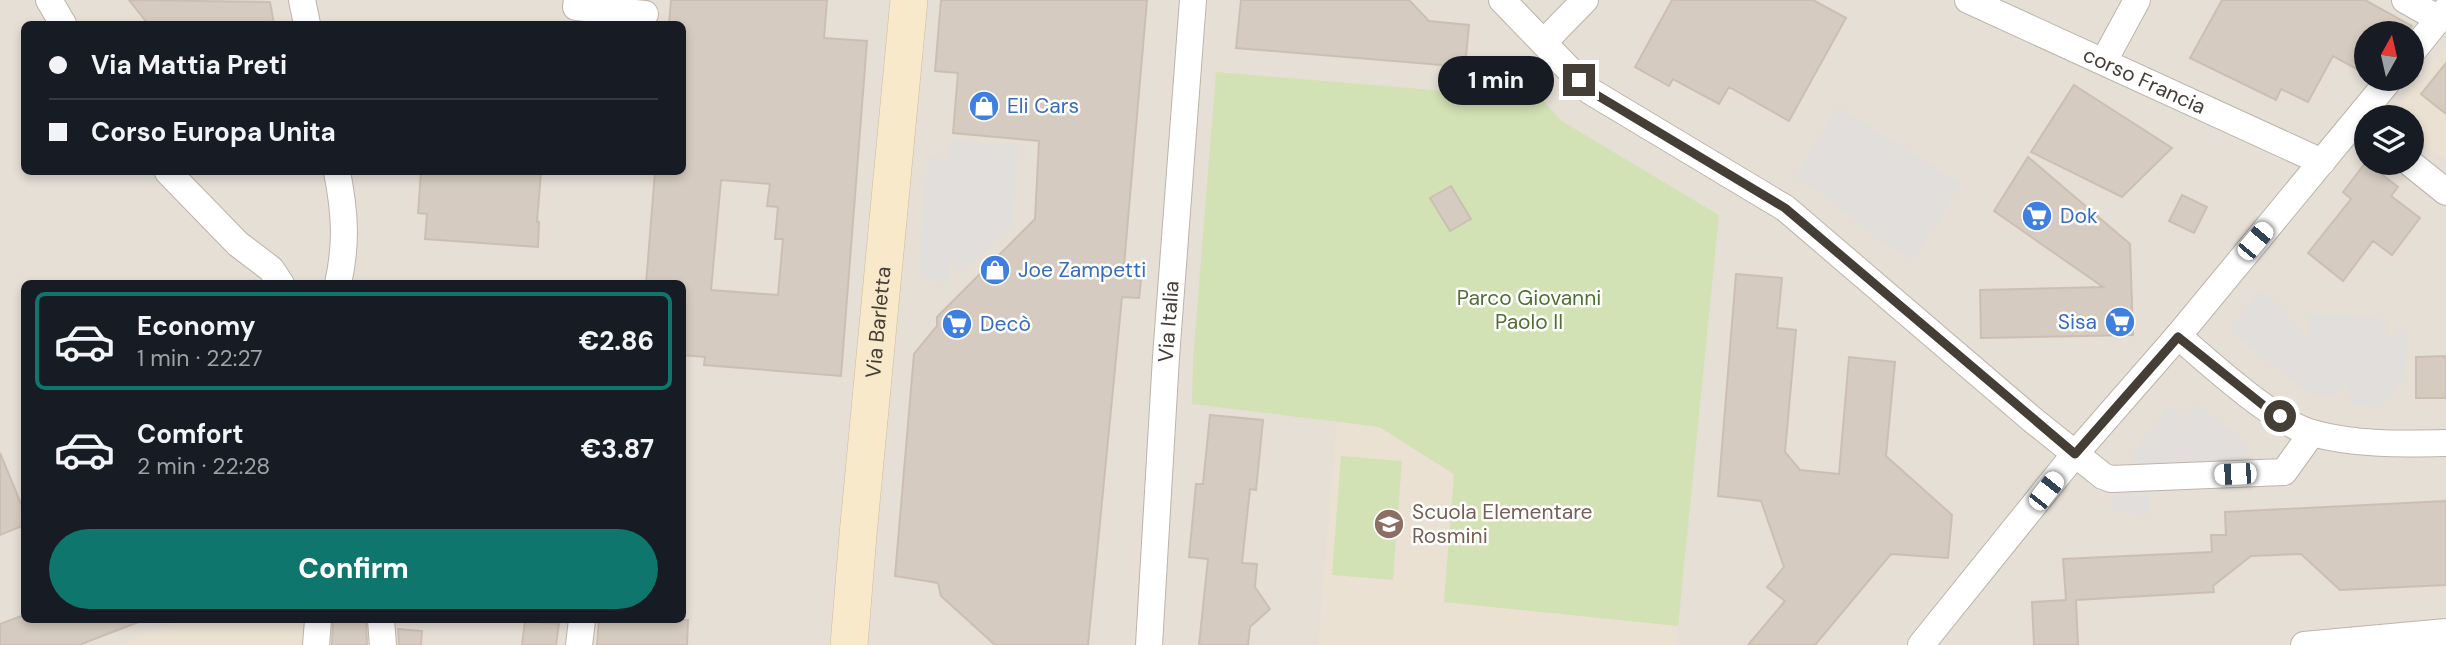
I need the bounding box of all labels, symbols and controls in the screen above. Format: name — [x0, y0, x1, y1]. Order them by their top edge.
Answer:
north arrow — [2354, 21, 2424, 91]
map controls — [2354, 21, 2424, 175]
street label: corso Francia — [2079, 41, 2210, 121]
text: Via Mattia Preti — [91, 48, 287, 82]
callout: 1 min — [1439, 56, 1554, 104]
route end — [1563, 64, 1595, 96]
text: 1 min — [1468, 65, 1524, 95]
shop icon: Eli Cars — [967, 89, 1001, 123]
place label: Eli Cars — [1007, 92, 1079, 120]
button: layers — [2354, 105, 2424, 175]
text: Corso Europa Unita — [91, 115, 336, 149]
supermarket icon: Dok — [2020, 199, 2054, 233]
place label: Dok — [2060, 202, 2098, 230]
car — [2234, 218, 2277, 264]
shop icon: Joe Zampetti — [978, 253, 1012, 287]
place label: Joe Zampetti — [1018, 256, 1146, 284]
street label: Via Barletta — [859, 265, 898, 380]
street label: Via Italia — [1152, 280, 1186, 363]
park label: Parco Giovanni Paolo II — [1457, 284, 1601, 336]
supermarket icon: Sisa — [2103, 305, 2137, 339]
supermarket icon: Decò — [940, 307, 974, 341]
place label: Sisa — [2058, 308, 2097, 336]
text: Economy — [137, 309, 255, 343]
icon: car — [53, 310, 116, 373]
place label: Decò — [980, 310, 1031, 338]
text: €2.86 — [579, 324, 654, 358]
text: 1 min · 22:27 — [137, 343, 263, 373]
route start — [2264, 400, 2296, 432]
text: Comfort — [137, 417, 243, 451]
icon: car — [53, 418, 116, 481]
text: €3.87 — [581, 432, 654, 466]
text: 2 min · 22:28 — [137, 451, 270, 481]
car — [2214, 463, 2257, 485]
car — [2025, 468, 2068, 514]
place label: Scuola Elementare Rosmini — [1412, 498, 1593, 550]
school or university icon: Scuola Elementare Rosmini — [1372, 507, 1406, 541]
button: Confirm — [49, 529, 658, 609]

